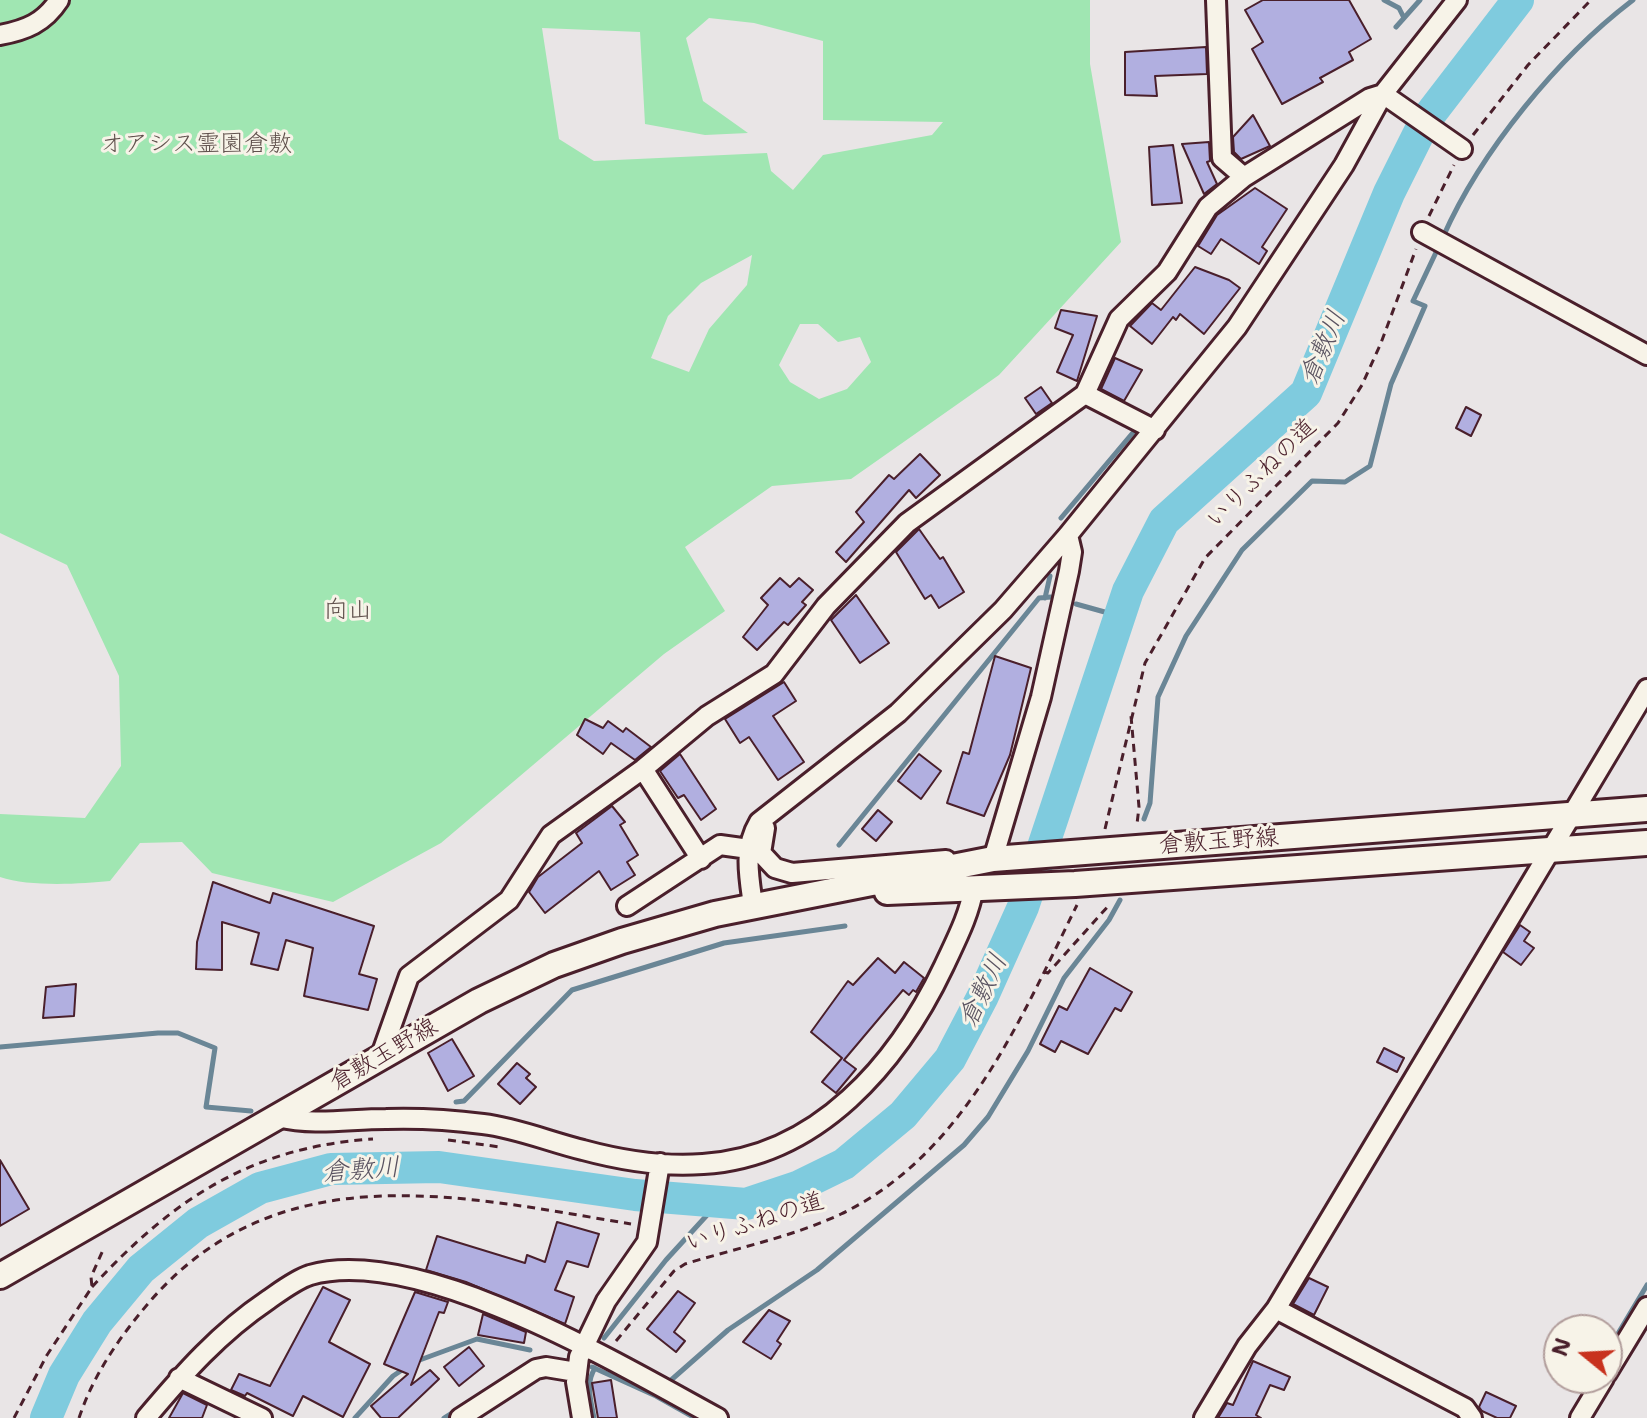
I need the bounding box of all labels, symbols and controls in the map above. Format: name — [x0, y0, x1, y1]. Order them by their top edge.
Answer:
park label: オアシス霊園倉敷 — [100, 131, 292, 159]
water label: 倉敷川 — [1294, 306, 1354, 390]
street label: いりふねの道 — [1201, 413, 1323, 535]
park label: 向山 — [324, 597, 372, 625]
street label: 倉敷玉野線 — [1158, 823, 1280, 861]
water label: 倉敷川 — [953, 949, 1015, 1033]
street label: 倉敷玉野線 — [325, 1013, 443, 1097]
water label: 倉敷川 — [321, 1153, 401, 1189]
street label: いりふねの道 — [682, 1187, 828, 1259]
north arrow — [1543, 1314, 1623, 1394]
text: N — [1545, 1334, 1578, 1360]

